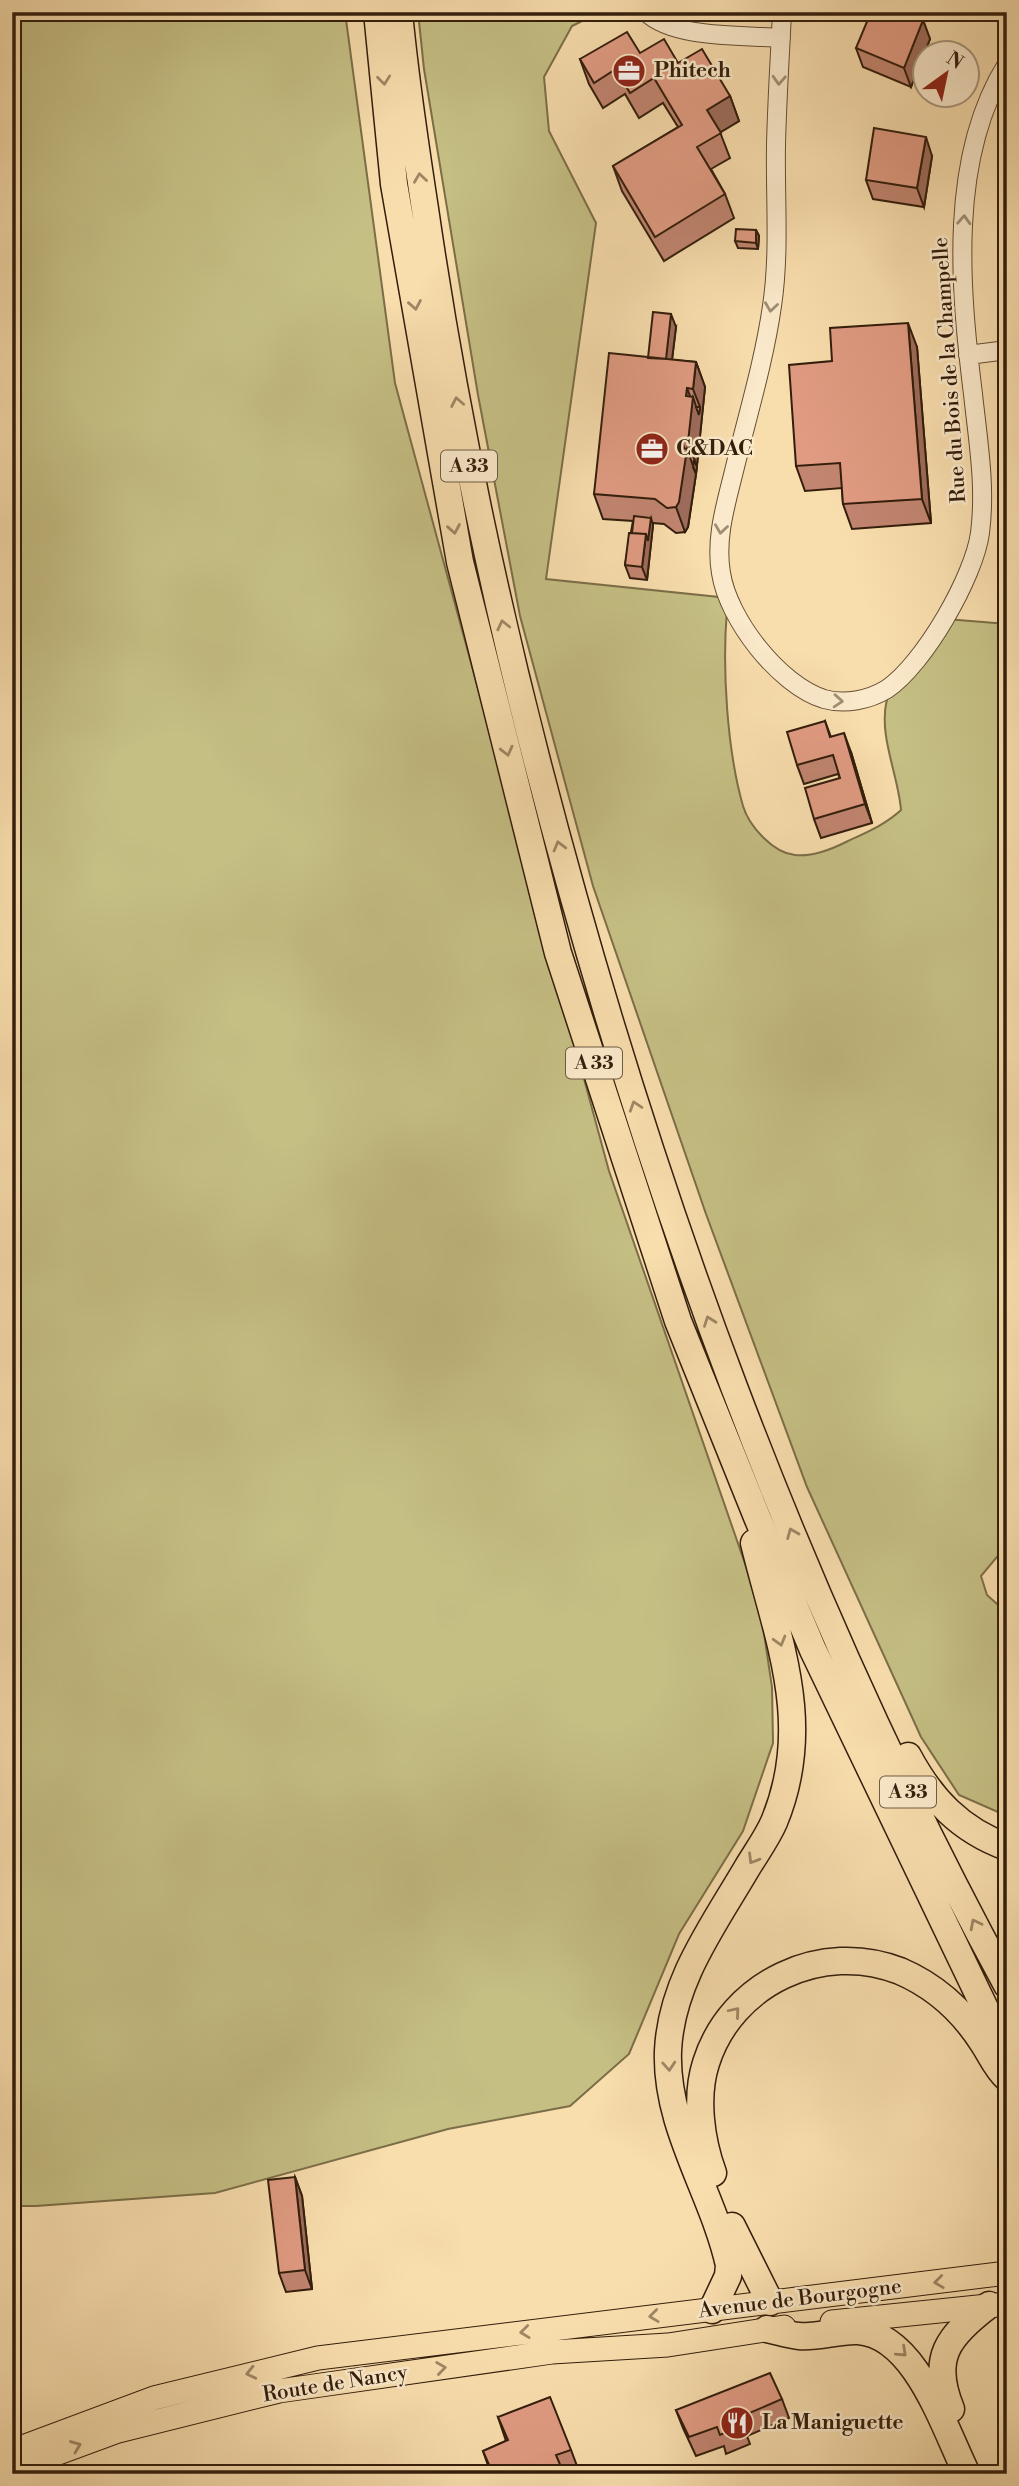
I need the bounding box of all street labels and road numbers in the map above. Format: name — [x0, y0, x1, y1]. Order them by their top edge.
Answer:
street label: Rue du Bois de la Champelle — [928, 236, 972, 504]
road number: A 33 — [441, 450, 497, 481]
road number: A 33 — [566, 1048, 622, 1078]
road number: A 33 — [880, 1776, 936, 1808]
street label: Avenue de Bourgogne — [696, 2274, 903, 2324]
street label: Route de Nancy — [261, 2360, 410, 2408]

